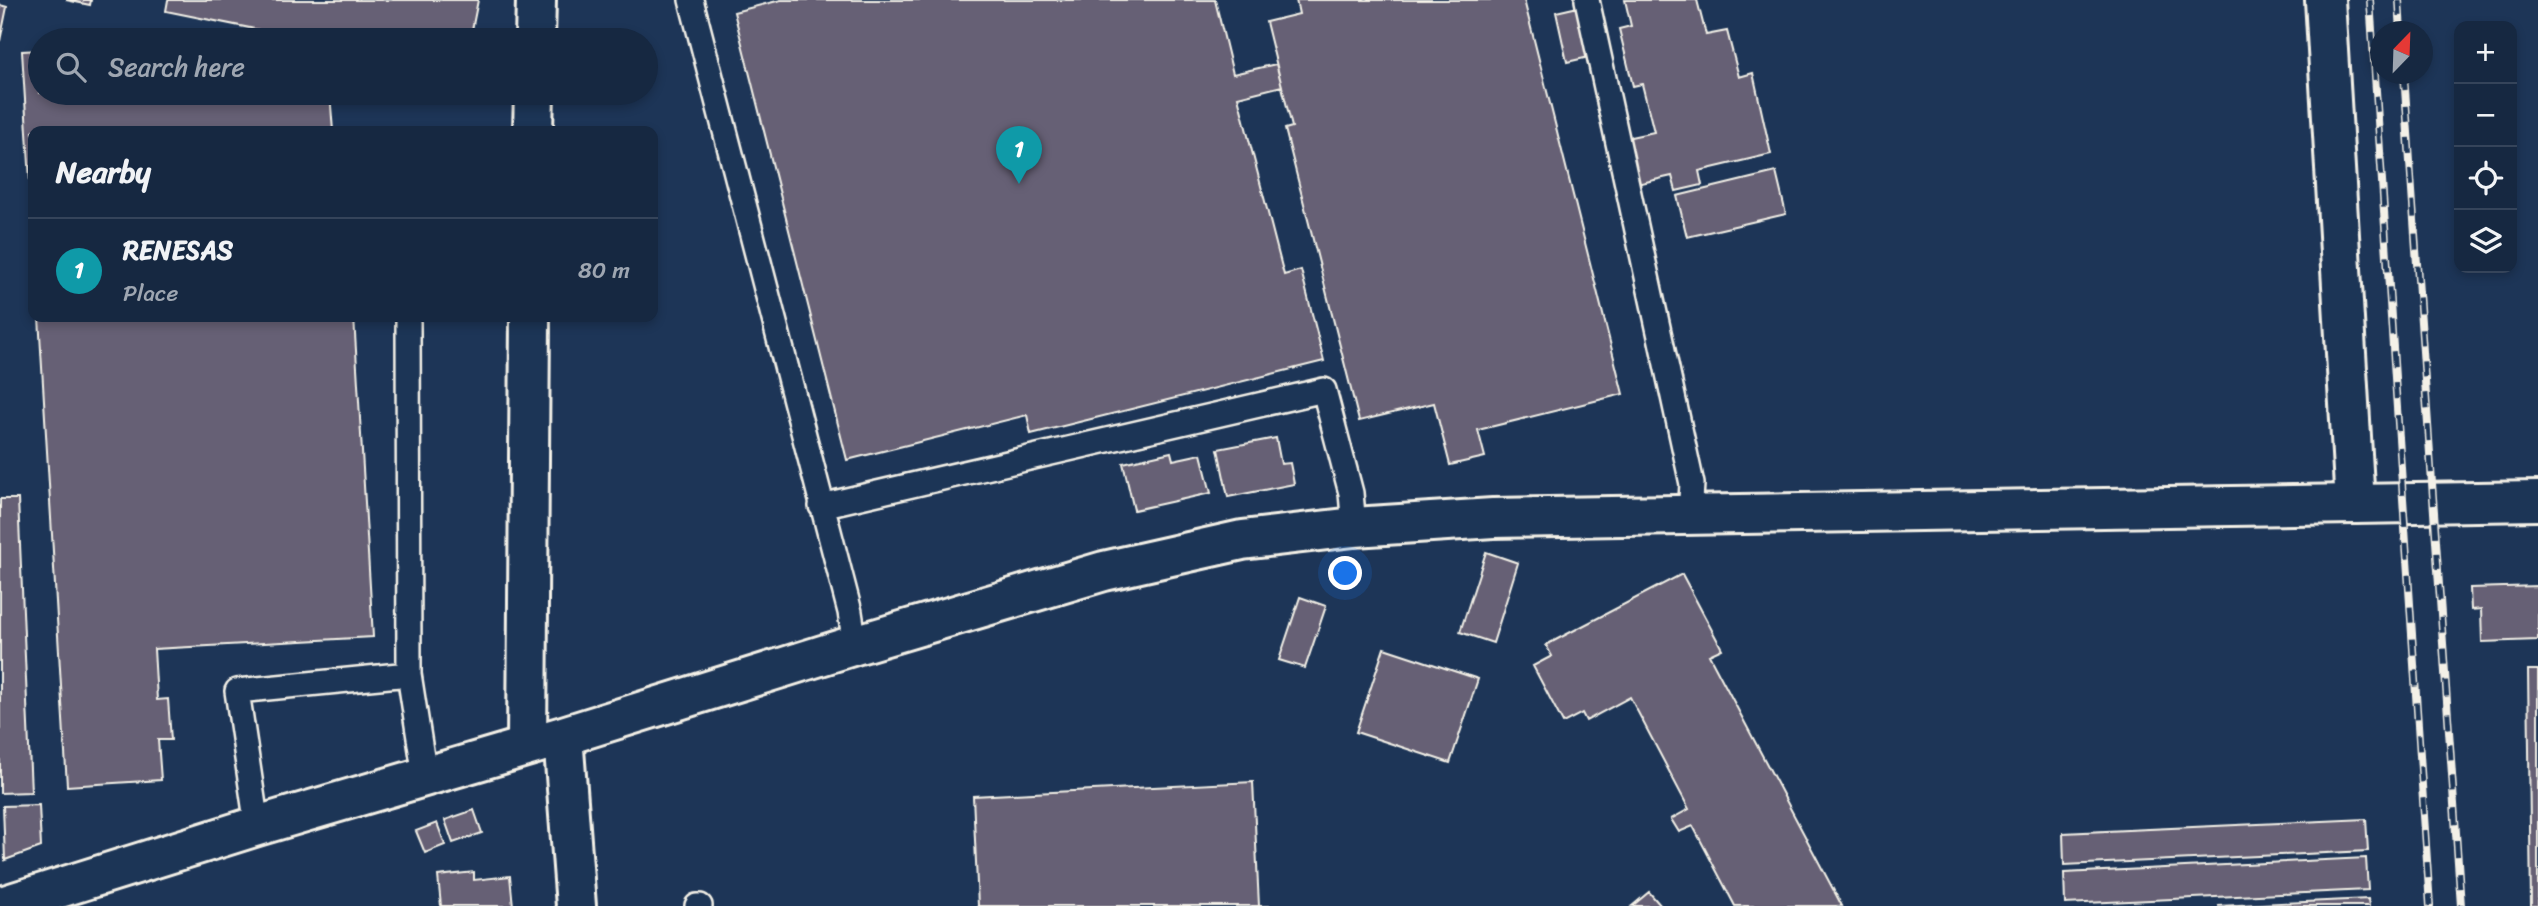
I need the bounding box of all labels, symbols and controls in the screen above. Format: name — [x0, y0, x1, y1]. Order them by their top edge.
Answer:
north arrow — [2370, 21, 2433, 84]
map controls — [2454, 21, 2517, 273]
button: + — [2454, 21, 2517, 84]
search box — [28, 28, 658, 105]
text: Search here — [108, 44, 245, 90]
icon: search — [52, 48, 90, 86]
button: − — [2454, 84, 2517, 147]
pin: 1 — [996, 126, 1042, 184]
text: Nearby — [56, 145, 151, 199]
button: locate — [2454, 147, 2517, 210]
button: layers — [2454, 210, 2517, 273]
text: RENESAS — [123, 227, 233, 273]
text: 1 — [74, 250, 84, 291]
text: 80 m — [578, 250, 630, 291]
text: Place — [123, 273, 178, 314]
your location — [1328, 556, 1362, 590]

